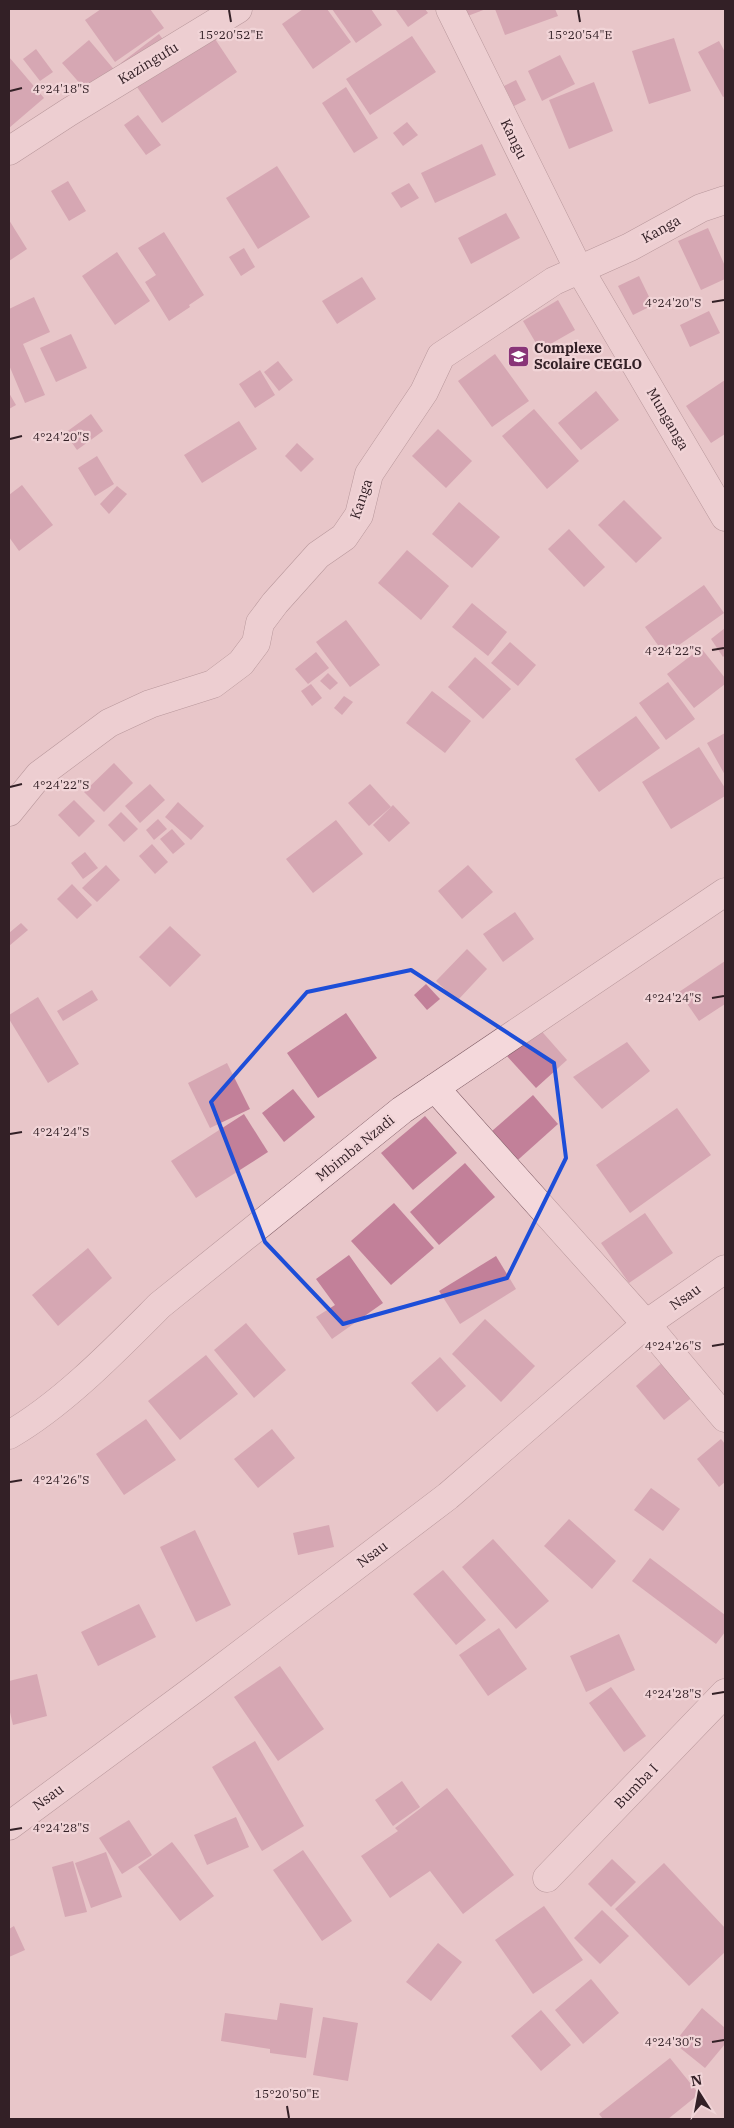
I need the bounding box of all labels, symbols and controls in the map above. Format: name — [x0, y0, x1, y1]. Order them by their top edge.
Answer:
text: 15°20'52"E — [199, 27, 263, 42]
text: 15°20'54"E — [548, 27, 612, 42]
street label: Kazingufu — [114, 38, 182, 88]
text: 4°24'18"S — [33, 81, 89, 96]
street label: Kangu — [497, 116, 532, 162]
street label: Kanga — [638, 211, 684, 247]
text: 4°24'20"S — [645, 295, 701, 310]
place label: Complexe Scolaire CEGLO — [534, 339, 642, 373]
school or university icon: Complexe Scolaire CEGLO — [506, 344, 530, 368]
street label: Munganga — [643, 385, 693, 454]
text: 4°24'20"S — [33, 429, 89, 444]
street label: Kanga — [346, 476, 376, 522]
text: 4°24'22"S — [645, 643, 701, 658]
text: 4°24'22"S — [33, 777, 89, 792]
text: 4°24'24"S — [645, 990, 701, 1005]
street label: Mbimba Nzadi — [312, 1111, 398, 1185]
text: 4°24'24"S — [33, 1124, 89, 1139]
street label: Nsau — [666, 1280, 704, 1314]
text: 4°24'26"S — [645, 1338, 701, 1353]
text: 4°24'26"S — [33, 1472, 89, 1487]
street label: Nsau — [353, 1536, 391, 1571]
text: 4°24'28"S — [645, 1686, 701, 1701]
street label: Bumba I — [610, 1760, 662, 1812]
street label: Nsau — [29, 1780, 67, 1814]
text: 4°24'28"S — [33, 1820, 89, 1835]
text: 4°24'30"S — [645, 2034, 701, 2049]
north arrow — [674, 2068, 724, 2118]
text: N — [689, 2070, 704, 2090]
text: 15°20'50"E — [255, 2086, 319, 2101]

